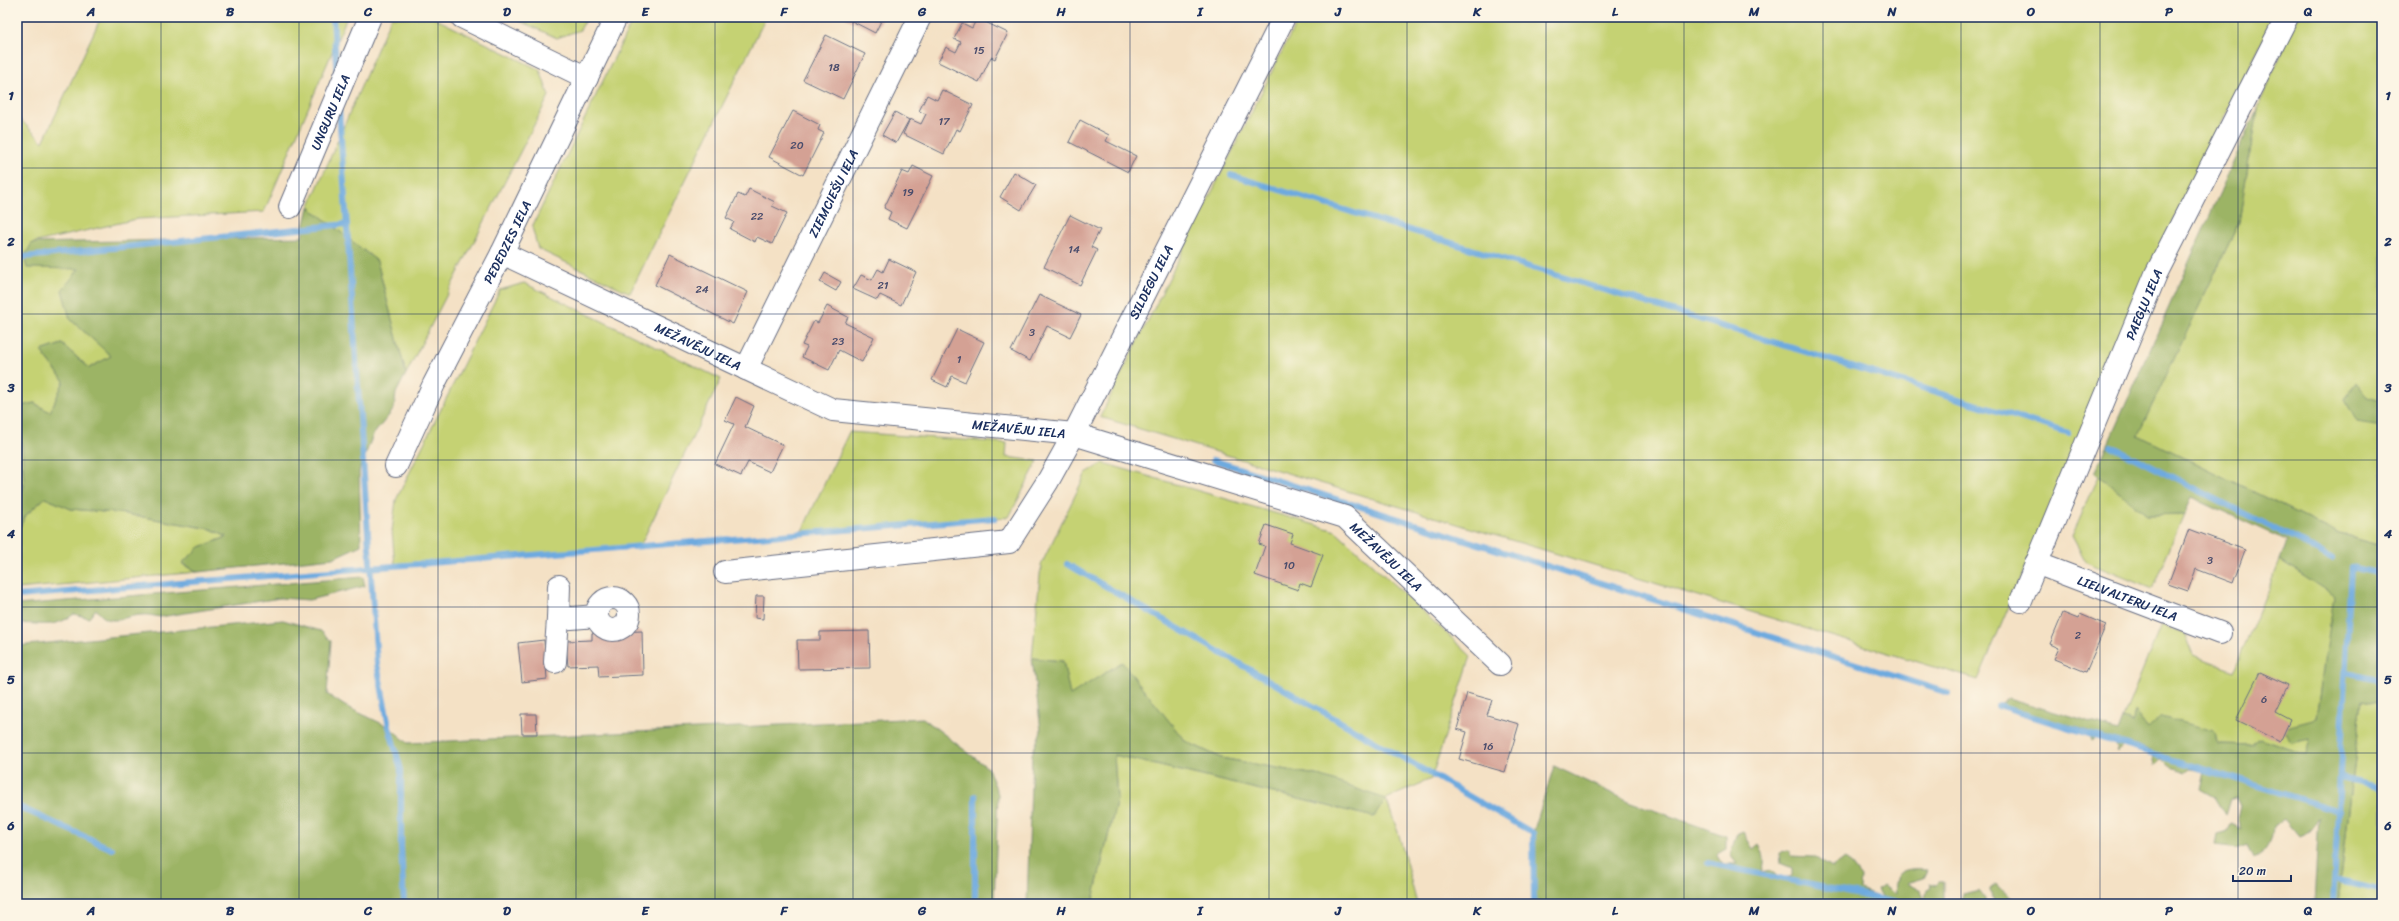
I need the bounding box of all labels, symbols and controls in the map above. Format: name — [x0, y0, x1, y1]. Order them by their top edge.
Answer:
text: A — [86, 0, 95, 23]
text: B — [226, 0, 235, 23]
text: C — [363, 0, 373, 23]
text: D — [503, 0, 511, 23]
text: E — [641, 0, 650, 23]
text: F — [779, 0, 788, 23]
text: G — [917, 0, 927, 23]
text: H — [1055, 0, 1066, 23]
text: I — [1196, 0, 1204, 23]
text: J — [1334, 0, 1342, 23]
text: K — [1472, 0, 1482, 23]
text: L — [1612, 0, 1619, 23]
text: M — [1748, 0, 1760, 23]
text: N — [1886, 0, 1897, 23]
text: O — [2026, 0, 2036, 23]
text: P — [2165, 0, 2173, 23]
text: Q — [2303, 0, 2313, 23]
house number: 15 — [973, 41, 985, 60]
house number: 18 — [828, 58, 840, 77]
street label: UNGURU IELA — [304, 71, 356, 154]
text: 1 — [8, 84, 14, 107]
text: 1 — [2385, 84, 2391, 107]
house number: 17 — [939, 112, 950, 131]
house number: 20 — [790, 136, 804, 155]
street label: ZIEMCIEŠU IELA — [801, 145, 864, 241]
house number: 19 — [902, 183, 914, 202]
street label: PEDEDZES IELA — [476, 196, 537, 288]
house number: 22 — [751, 207, 764, 226]
text: 2 — [6, 230, 15, 253]
text: 2 — [2383, 230, 2392, 253]
house number: 14 — [1068, 240, 1080, 259]
street label: SILDEGU IELA — [1122, 241, 1179, 323]
street label: PAEGĻU IELA — [2119, 265, 2168, 343]
house number: 21 — [877, 276, 889, 295]
house number: 24 — [695, 280, 709, 299]
street label: MEŽAVĒJU IELA — [651, 316, 745, 376]
house number: 3 — [1029, 323, 1035, 342]
house number: 23 — [832, 332, 844, 351]
house number: 1 — [957, 350, 962, 369]
text: 3 — [6, 376, 15, 399]
text: 3 — [2383, 376, 2392, 399]
street label: MEŽAVĒJU IELA — [971, 412, 1066, 445]
street label: MEŽAVĒJU IELA — [1345, 516, 1428, 597]
text: 4 — [6, 522, 16, 545]
text: 4 — [2383, 522, 2393, 545]
house number: 3 — [2207, 551, 2213, 570]
house number: 10 — [1283, 556, 1295, 575]
street label: LIELVALTERU IELA — [2074, 568, 2181, 627]
house number: 2 — [2075, 626, 2082, 645]
text: 5 — [7, 668, 15, 691]
text: 5 — [2384, 668, 2392, 691]
house number: 6 — [2261, 690, 2267, 709]
house number: 16 — [1483, 737, 1493, 756]
text: 6 — [6, 814, 15, 837]
text: 6 — [2383, 814, 2392, 837]
scale bar — [2233, 857, 2291, 883]
text: 20 m — [2239, 860, 2266, 882]
text: A — [86, 899, 95, 921]
text: B — [226, 899, 235, 921]
text: C — [363, 899, 373, 921]
text: D — [503, 899, 511, 921]
text: E — [641, 899, 650, 921]
text: F — [779, 899, 788, 921]
text: G — [917, 899, 927, 921]
text: H — [1055, 899, 1066, 921]
text: I — [1196, 899, 1204, 921]
text: J — [1334, 899, 1342, 921]
text: K — [1472, 899, 1482, 921]
text: L — [1612, 899, 1619, 921]
text: M — [1748, 899, 1760, 921]
text: N — [1886, 899, 1897, 921]
text: O — [2026, 899, 2036, 921]
text: P — [2165, 899, 2173, 921]
text: Q — [2303, 899, 2313, 921]

